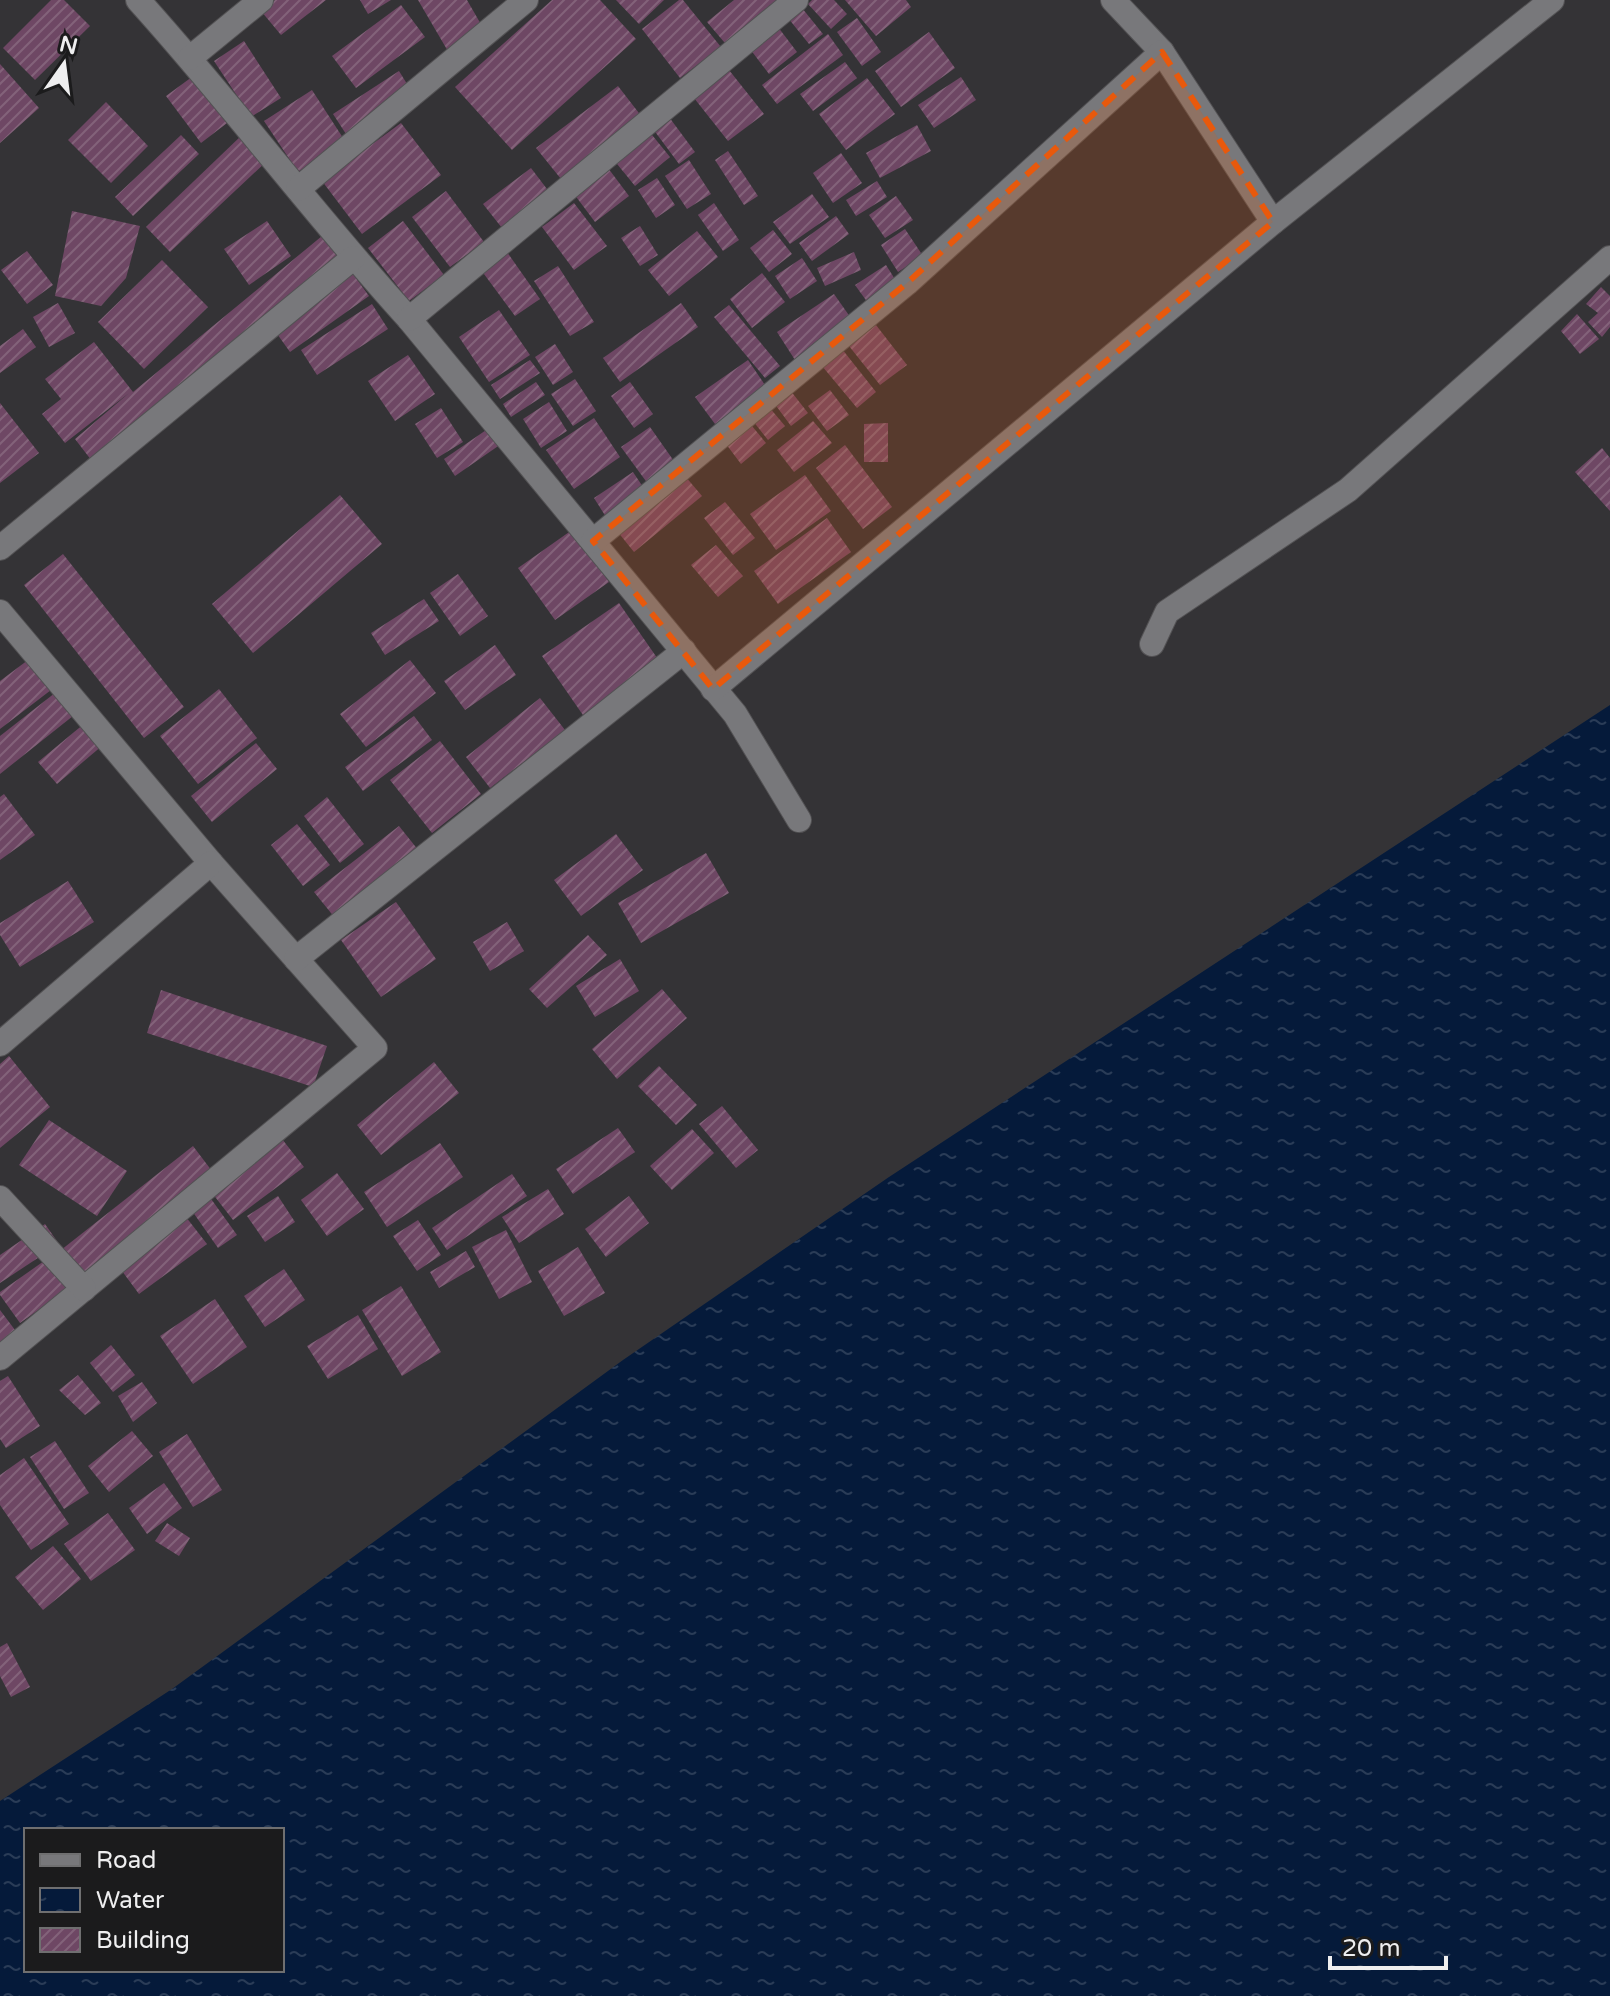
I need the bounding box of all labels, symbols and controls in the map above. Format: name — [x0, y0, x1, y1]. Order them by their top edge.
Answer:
north arrow — [24, 24, 104, 104]
text: N — [57, 31, 80, 60]
legend — [24, 1828, 284, 1972]
text: Road — [96, 1846, 156, 1875]
text: Water — [96, 1886, 165, 1915]
scale bar — [1330, 1920, 1446, 1970]
text: Building — [96, 1926, 190, 1955]
text: 20 m — [1342, 1934, 1400, 1963]

